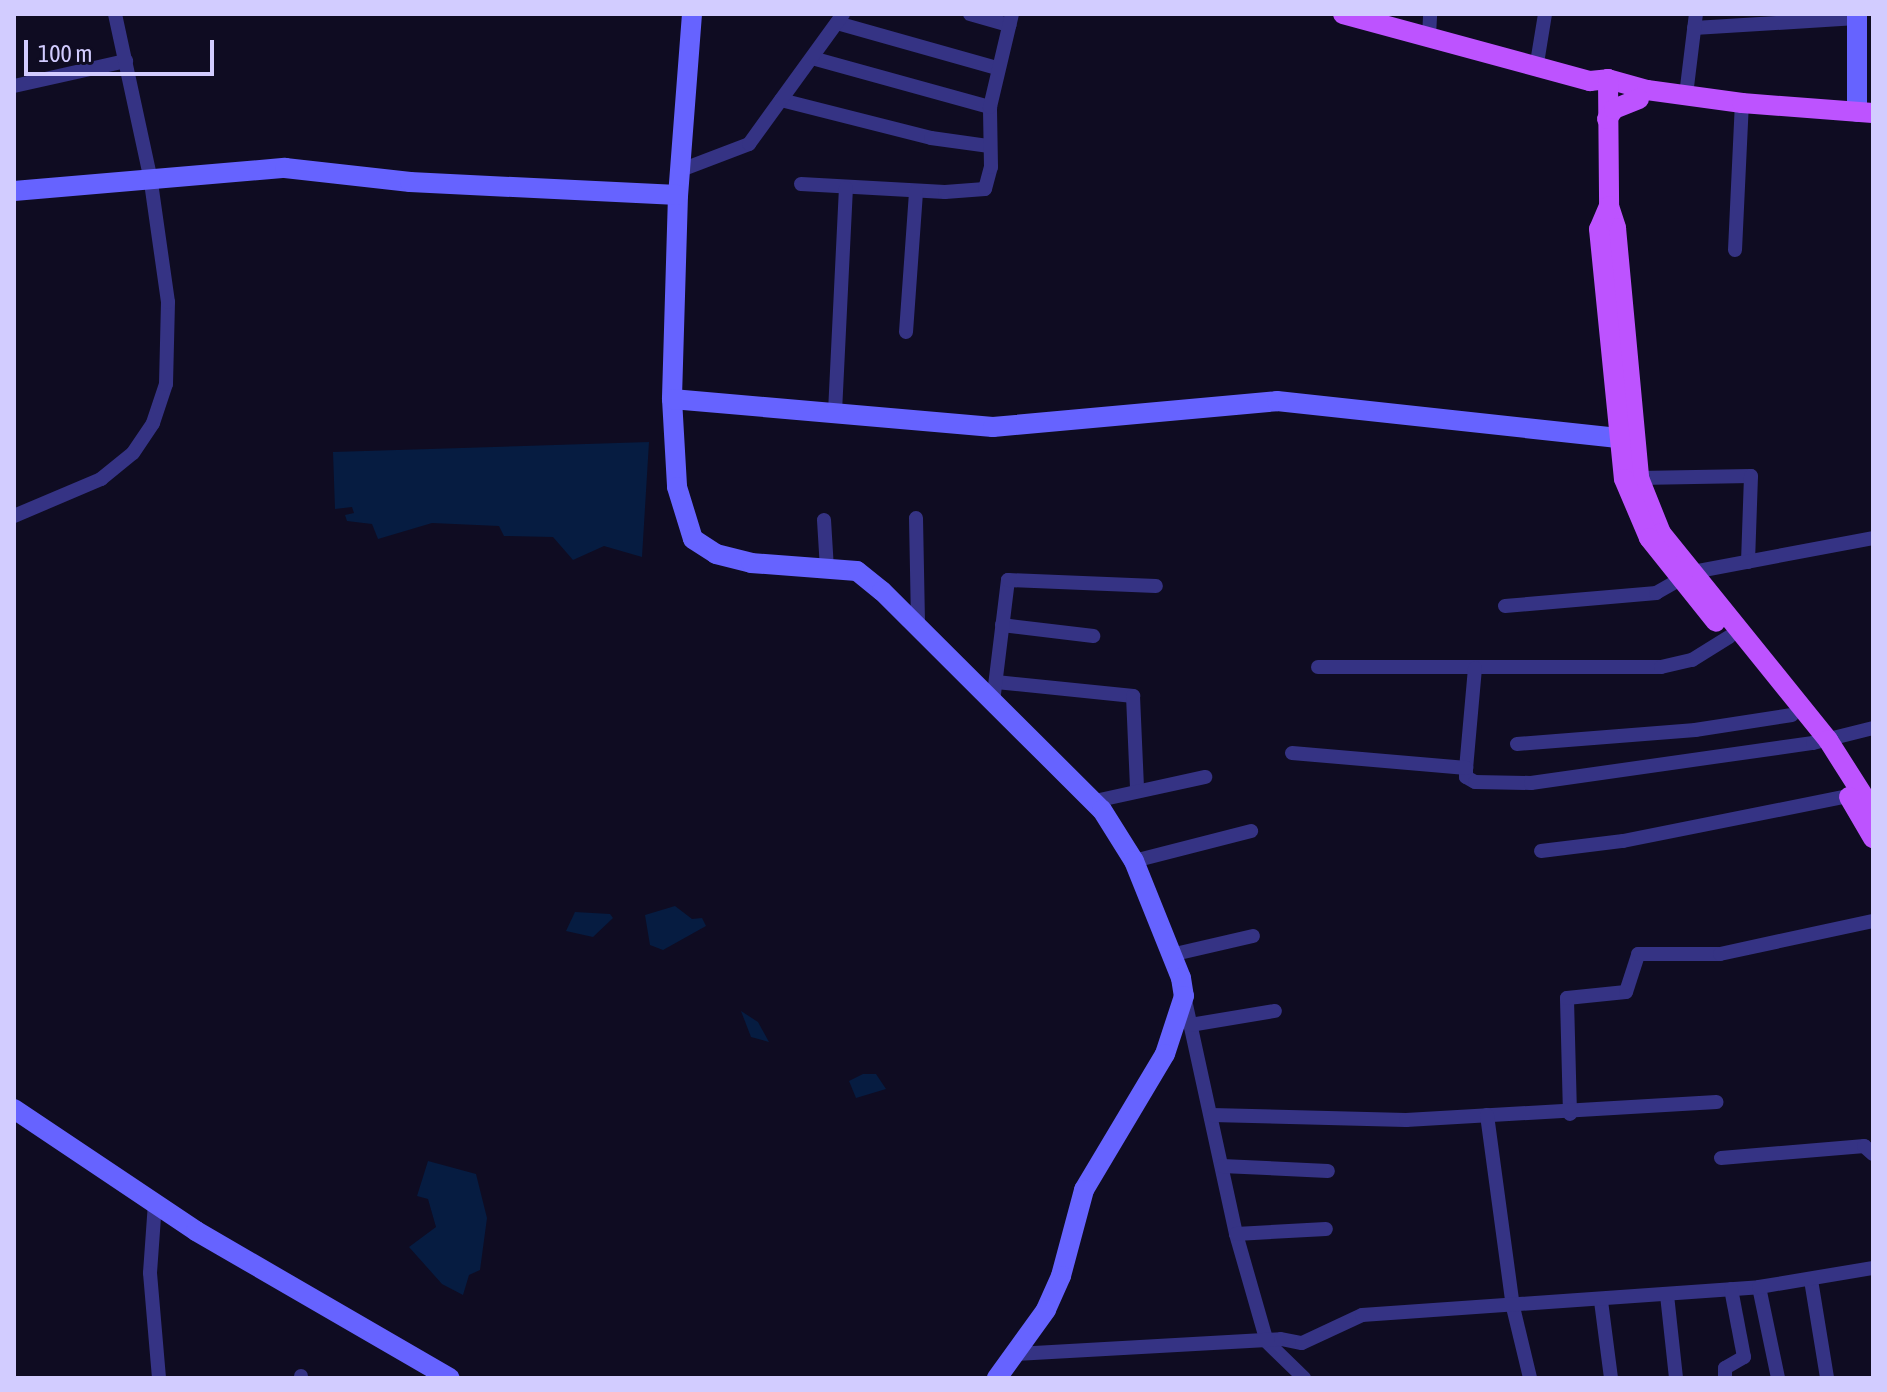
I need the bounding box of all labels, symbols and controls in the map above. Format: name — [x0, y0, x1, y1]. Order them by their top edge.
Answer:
scale bar — [28, 24, 218, 74]
text: 100 m — [38, 40, 92, 67]

